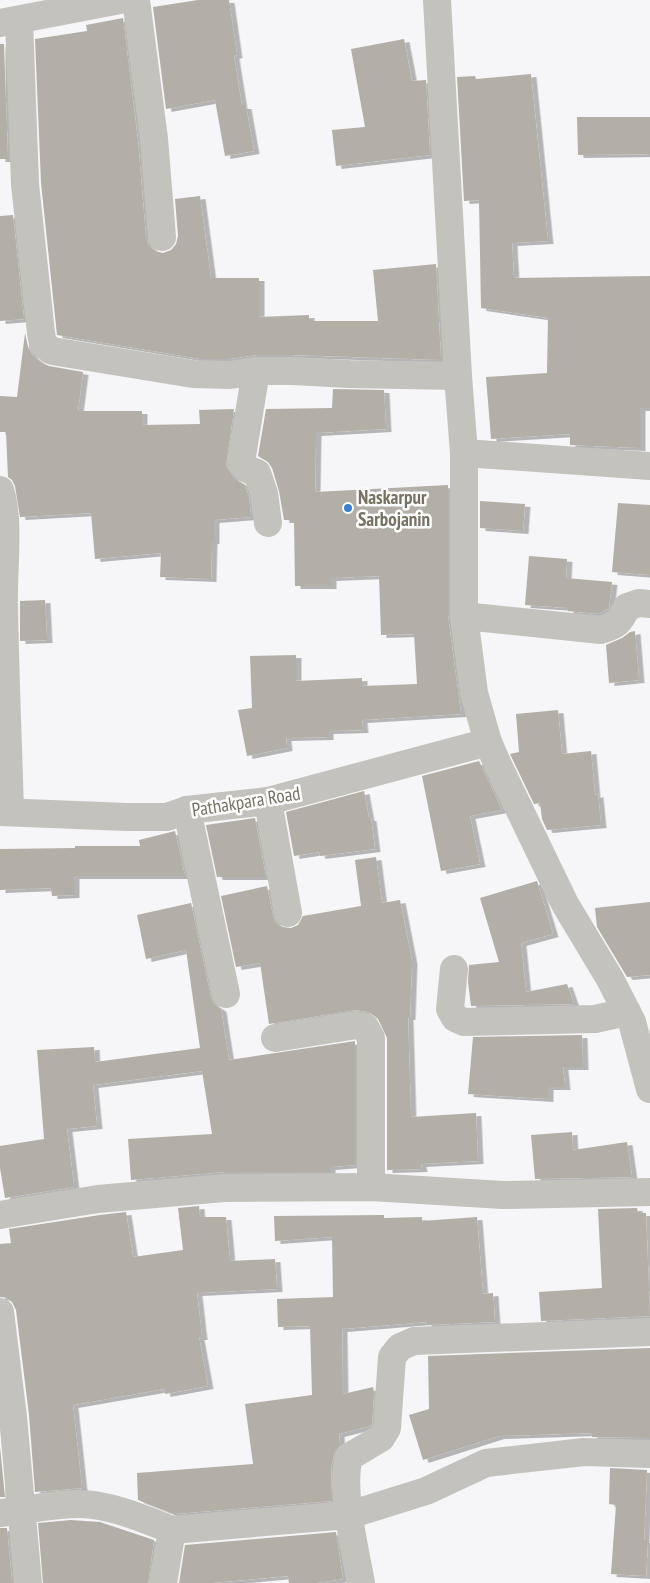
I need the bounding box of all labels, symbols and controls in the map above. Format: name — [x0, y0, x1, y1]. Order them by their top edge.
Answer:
place label: Naskarpur Sarbojanin — [358, 485, 430, 531]
marker: Naskarpur Sarbojanin — [342, 502, 354, 514]
street label: Pathakpara Road — [190, 781, 302, 821]

